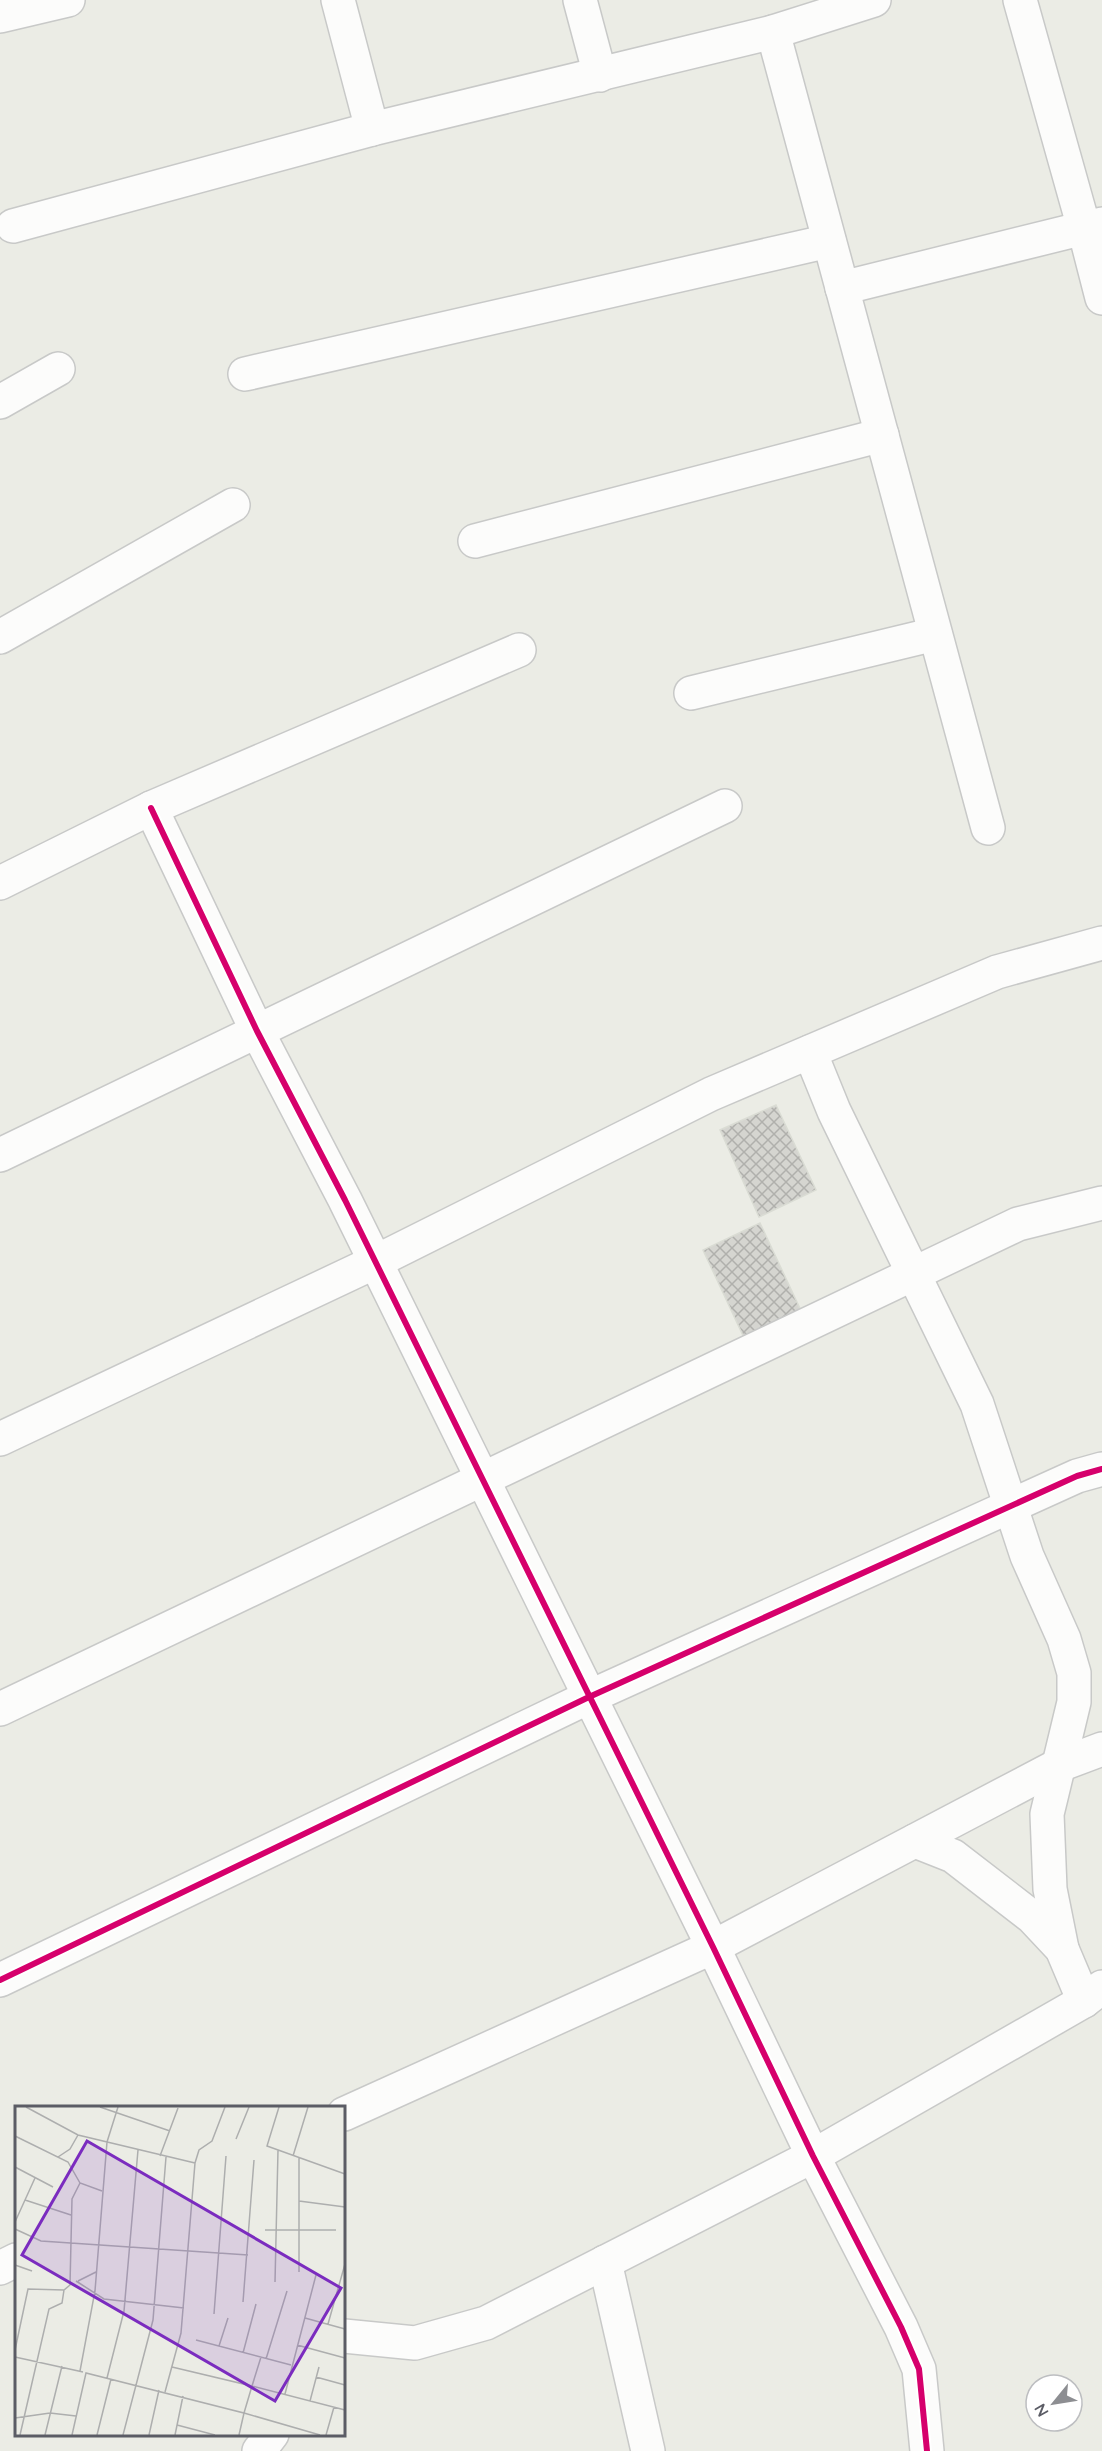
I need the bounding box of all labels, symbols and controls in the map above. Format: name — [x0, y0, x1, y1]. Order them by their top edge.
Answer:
inset map — [15, 2106, 345, 2436]
north arrow — [1024, 2373, 1084, 2433]
text: N — [1029, 2400, 1053, 2421]

